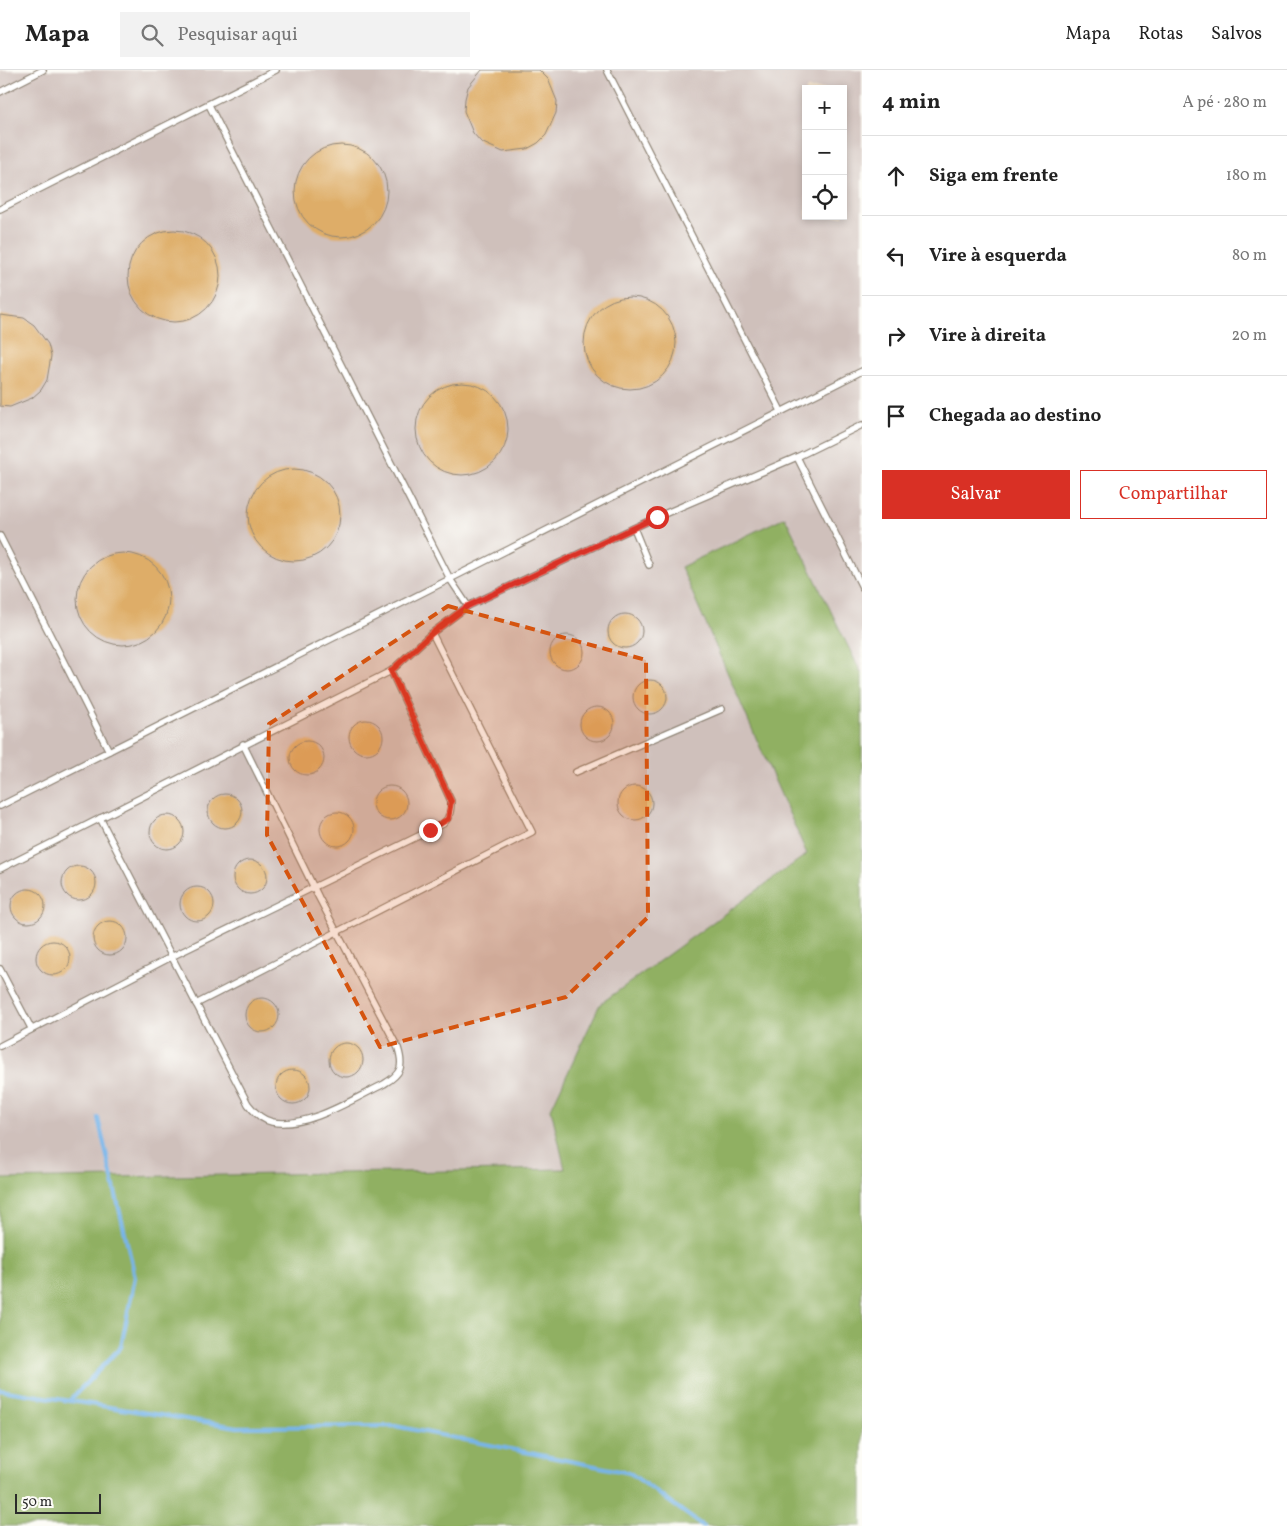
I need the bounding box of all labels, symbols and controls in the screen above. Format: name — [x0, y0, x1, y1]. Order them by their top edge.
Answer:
search box — [120, 12, 470, 57]
text: Mapa — [25, 18, 90, 52]
icon: search — [138, 21, 166, 49]
text: Pesquisar aqui — [178, 22, 298, 48]
text: Mapa — [1066, 22, 1111, 47]
text: Rotas — [1139, 22, 1183, 47]
text: Salvos — [1211, 22, 1262, 47]
map controls — [802, 85, 847, 220]
button: + — [802, 85, 847, 130]
text: 4 min — [882, 88, 941, 117]
text: A pé · 280 m — [1183, 92, 1267, 114]
button: − — [802, 130, 847, 175]
icon: ahead — [882, 162, 910, 190]
text: Siga em frente — [929, 163, 1058, 189]
text: 180 m — [1226, 165, 1267, 187]
button: locate — [802, 175, 847, 220]
icon: left — [882, 242, 910, 270]
text: Vire à esquerda — [929, 243, 1067, 269]
text: 80 m — [1232, 245, 1267, 267]
icon: right — [882, 322, 910, 350]
text: Vire à direita — [929, 323, 1046, 349]
text: 20 m — [1232, 325, 1267, 347]
icon: arrive — [882, 402, 910, 430]
text: Chegada ao destino — [929, 403, 1101, 429]
button: Salvar — [882, 470, 1070, 519]
button: Compartilhar — [1080, 470, 1267, 519]
route start — [646, 506, 669, 529]
route end — [419, 819, 442, 842]
scale bar — [15, 1491, 101, 1514]
text: 50 m — [22, 1493, 52, 1512]

